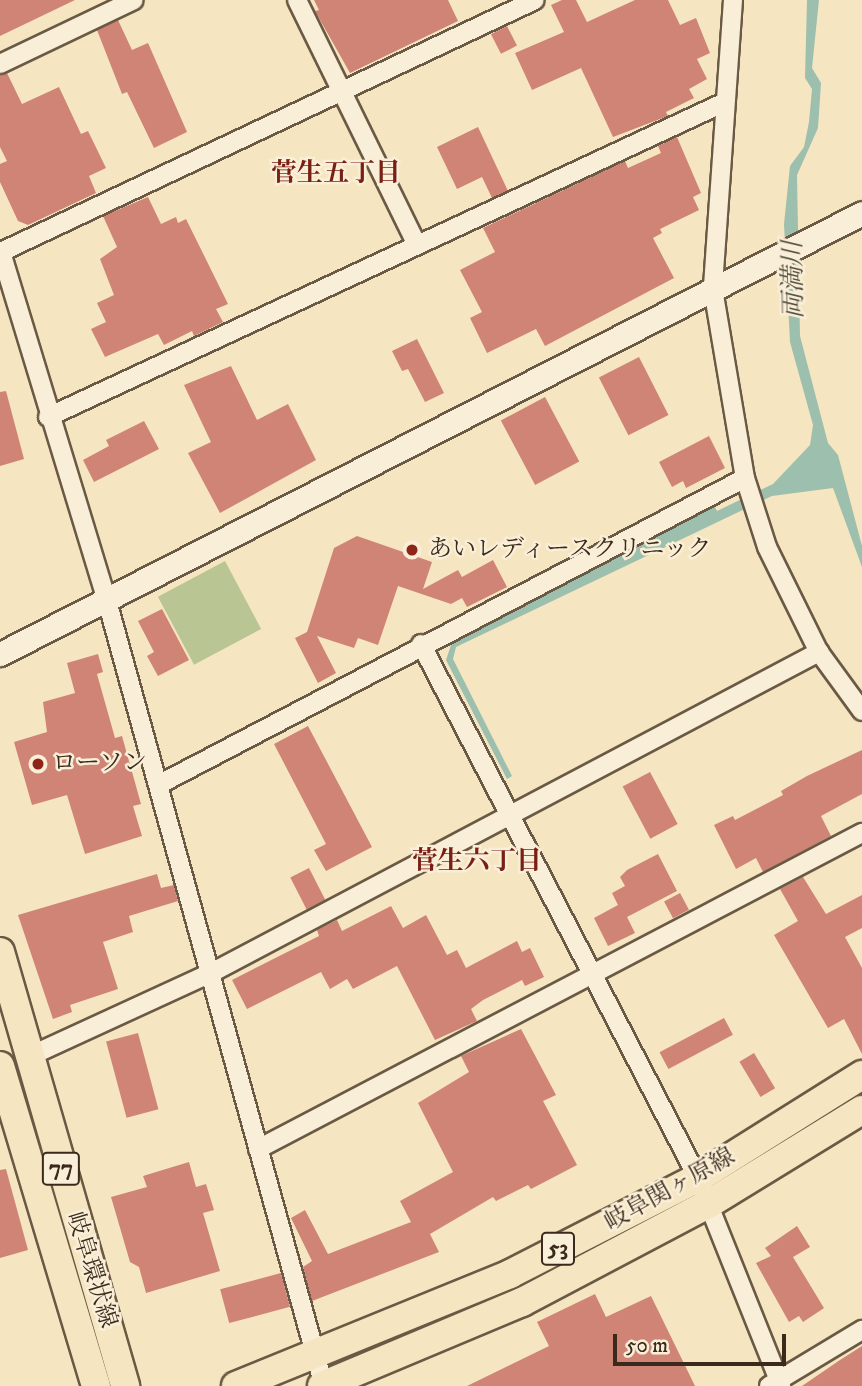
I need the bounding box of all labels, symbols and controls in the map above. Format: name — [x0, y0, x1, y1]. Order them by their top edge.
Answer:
district label: 菅生五丁目 — [271, 158, 401, 190]
water label: 両満川 — [778, 241, 810, 319]
place label: あいレディースクリニック — [428, 536, 716, 564]
marker: あいレディースクリニック — [402, 540, 422, 560]
place label: ローソン — [52, 750, 148, 778]
marker: ローソン — [30, 756, 46, 772]
district label: 菅生六丁目 — [412, 846, 542, 878]
street label: 岐阜関ヶ原線 — [600, 1142, 740, 1238]
road number: 77 — [42, 1150, 80, 1188]
street label: 岐阜環状線 — [60, 1208, 122, 1332]
road number: 53 — [540, 1230, 576, 1268]
scale bar — [617, 1320, 790, 1364]
text: 50 m — [626, 1333, 668, 1359]

